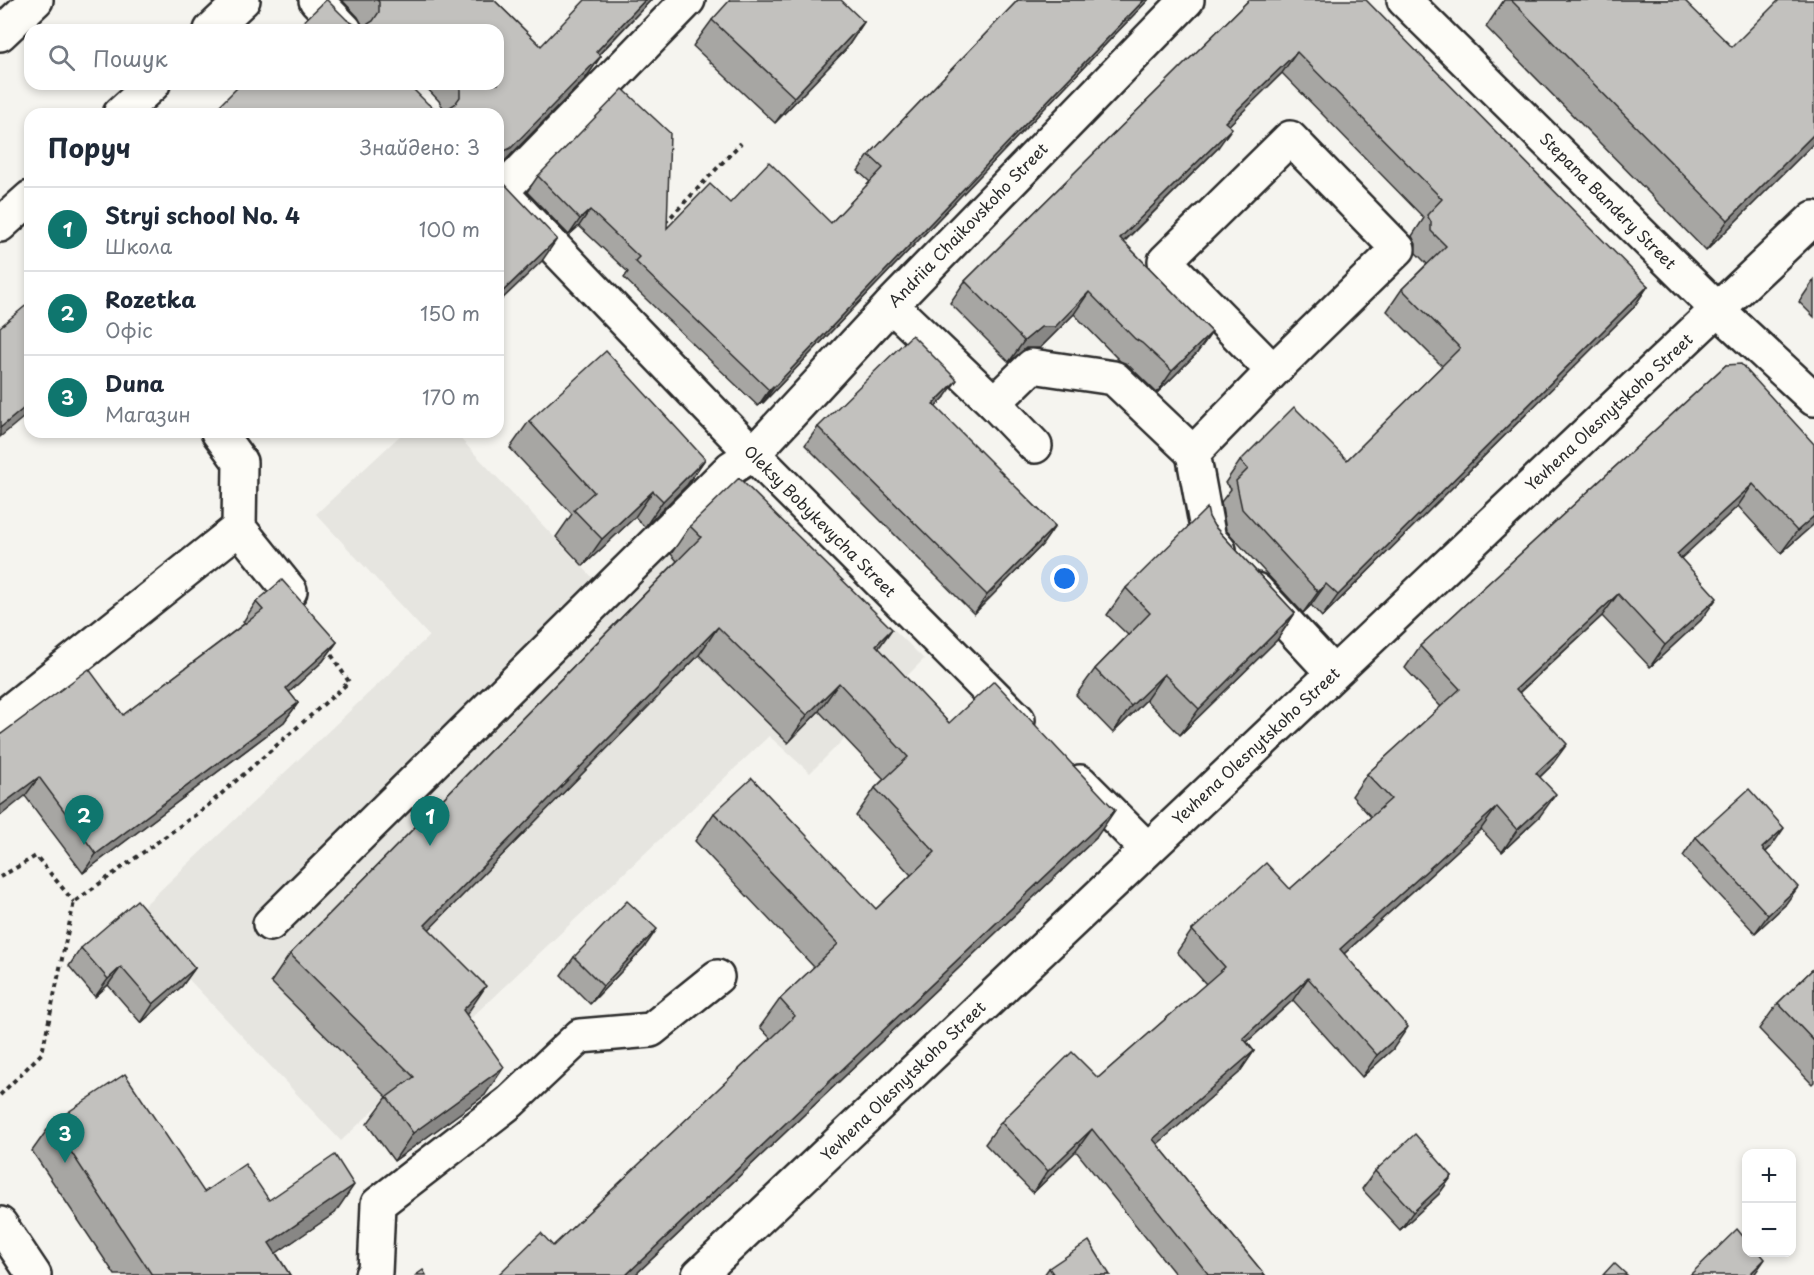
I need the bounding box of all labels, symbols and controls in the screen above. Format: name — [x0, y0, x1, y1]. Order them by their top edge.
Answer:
search box — [24, 24, 504, 90]
icon: search — [45, 41, 78, 74]
text: Пошук — [93, 41, 168, 74]
street label: Stepana Bandery Street — [1535, 127, 1683, 274]
text: Поруч — [48, 128, 131, 167]
text: Знайдено: 3 — [360, 132, 480, 162]
street label: Andriia Chaikovskoho Street — [882, 136, 1053, 312]
text: Stryi school No. 4 — [105, 198, 300, 231]
text: 1 — [63, 214, 72, 244]
text: 100 m — [419, 214, 480, 244]
text: Школа — [105, 231, 172, 261]
text: Rozetka — [105, 282, 196, 315]
text: 2 — [60, 298, 75, 328]
text: 150 m — [420, 298, 480, 328]
text: Офіс — [105, 315, 153, 345]
street label: Yevhena Olesnytskoho Street — [1519, 327, 1698, 496]
text: Duna — [105, 366, 164, 399]
text: 3 — [61, 382, 74, 412]
text: 170 m — [422, 382, 480, 412]
text: Магазин — [105, 399, 191, 429]
street label: Oleksy Bobykevycha Street — [739, 439, 902, 602]
your location — [1050, 564, 1079, 593]
street label: Yevhena Olesnytskoho Street — [1166, 661, 1345, 830]
pin: 2 — [64, 796, 104, 845]
pin: 1 — [410, 796, 450, 846]
street label: Yevhena Olesnytskoho Street — [814, 994, 991, 1166]
pin: 3 — [46, 1114, 84, 1163]
map controls — [1742, 1149, 1796, 1257]
button: + — [1742, 1149, 1796, 1203]
button: − — [1742, 1203, 1796, 1257]

